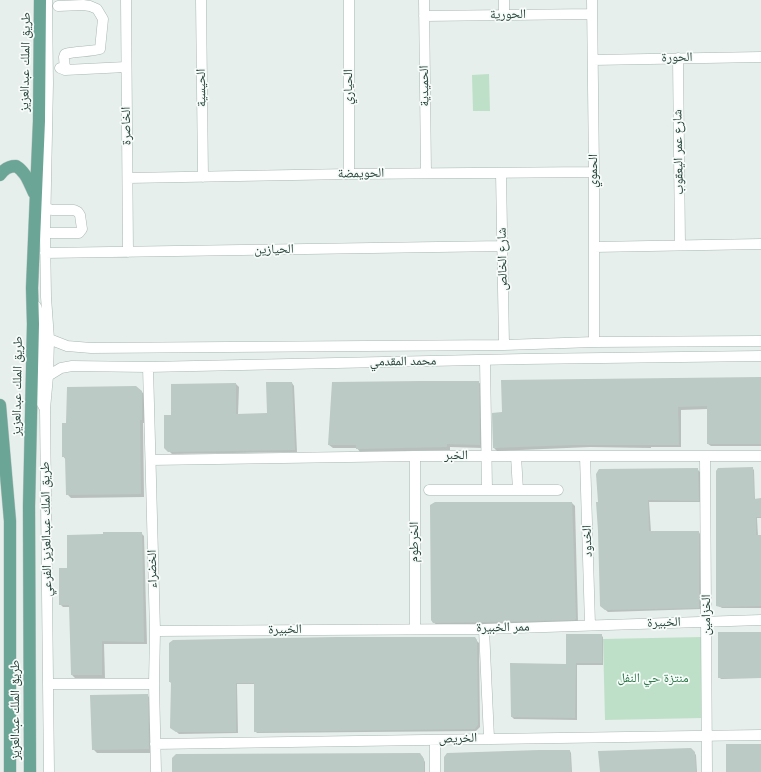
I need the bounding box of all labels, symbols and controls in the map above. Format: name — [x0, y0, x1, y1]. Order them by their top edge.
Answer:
street label: الحورية — [490, 7, 526, 23]
street label: طريق الملك عبدالعزيز — [17, 12, 35, 112]
street label: الحورة — [661, 50, 693, 66]
street label: الحميدية — [417, 65, 433, 107]
street label: الحيسية — [194, 69, 210, 107]
street label: الحياري — [341, 69, 357, 105]
street label: الخاصرة — [119, 107, 135, 145]
street label: شارع عمر اليعقوب — [670, 109, 688, 195]
street label: الحموي — [586, 154, 602, 188]
street label: الحويمضة — [338, 166, 384, 182]
street label: شارع الخالص — [495, 227, 511, 291]
street label: الحيازين — [254, 242, 294, 258]
street label: طريق الملك عبدالعزيز — [9, 336, 27, 436]
street label: محمد المقدمي — [370, 354, 436, 370]
street label: الخبر — [444, 448, 468, 464]
street label: طريق الملك عبدالعزيز الفرعي — [38, 461, 56, 597]
street label: الخرطوم — [407, 522, 423, 562]
street label: الخدود — [580, 525, 596, 557]
street label: الخضراء — [145, 550, 161, 588]
street label: الخزامين — [699, 594, 715, 636]
street label: الخبيرة — [647, 615, 681, 631]
street label: ممر الخبيرة — [476, 620, 530, 636]
street label: الخبيرة — [268, 622, 302, 638]
street label: طريق الملك عبدالعزيز — [8, 660, 24, 760]
park label: منتزة حي النفل — [617, 671, 689, 687]
street label: الخريص — [438, 731, 478, 747]

